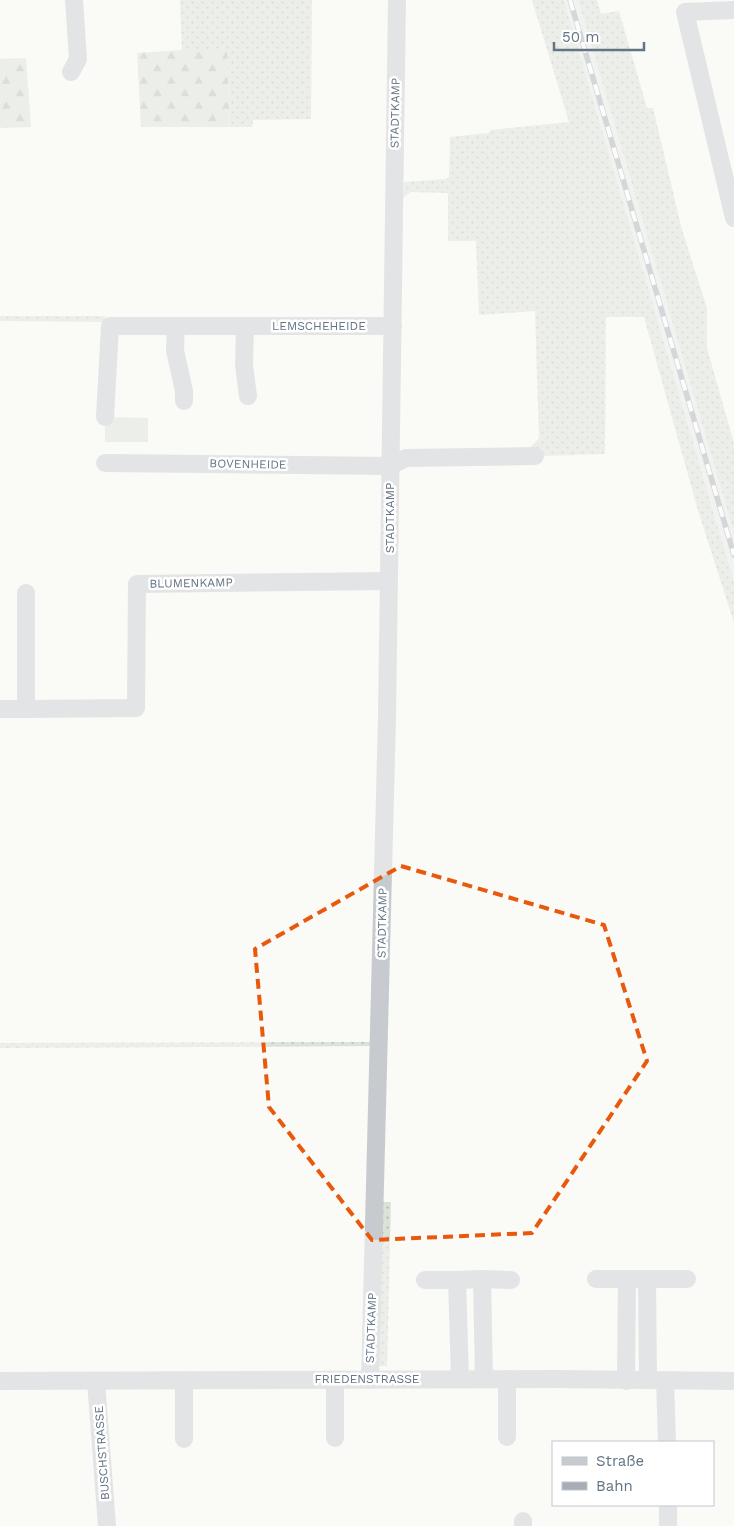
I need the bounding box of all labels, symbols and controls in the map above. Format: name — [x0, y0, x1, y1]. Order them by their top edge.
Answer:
scale bar — [554, 20, 644, 52]
text: 50 m — [562, 28, 599, 46]
street label: STADTKAMP — [387, 78, 403, 148]
street label: LEMSCHEHEIDE — [272, 319, 366, 333]
street label: BOVENHEIDE — [209, 456, 287, 472]
street label: STADTKAMP — [383, 483, 397, 553]
street label: BLUMENKAMP — [149, 575, 233, 591]
street label: STADTKAMP — [374, 888, 390, 958]
street label: STADTKAMP — [363, 1293, 379, 1363]
street label: FRIEDENSTRASSE — [314, 1372, 420, 1386]
street label: BUSCHSTRASSE — [92, 1405, 112, 1501]
legend — [552, 1441, 714, 1506]
text: Straße — [596, 1452, 644, 1470]
text: Bahn — [596, 1477, 633, 1495]

